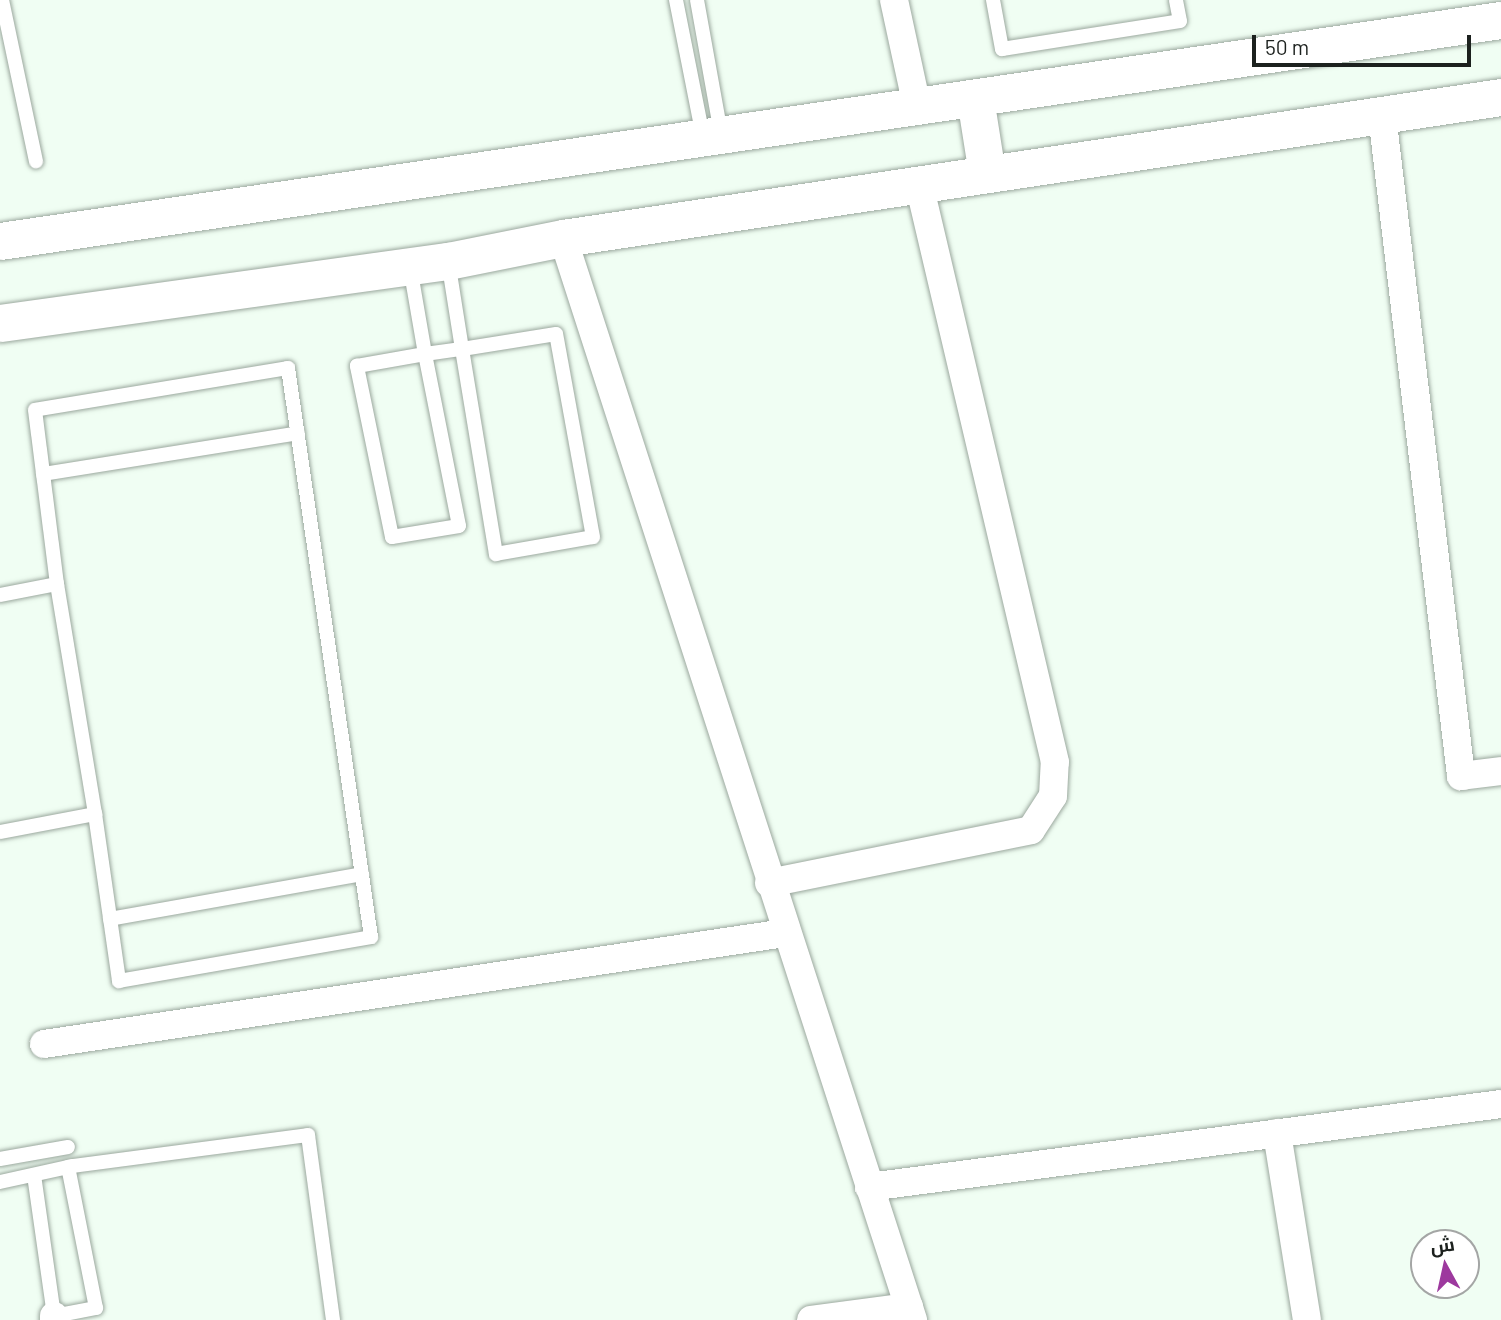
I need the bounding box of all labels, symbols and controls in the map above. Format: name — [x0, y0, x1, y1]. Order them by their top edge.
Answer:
scale bar — [1256, 21, 1475, 65]
text: 50 m — [1265, 34, 1309, 59]
north arrow — [1410, 1229, 1480, 1299]
text: ش — [1429, 1232, 1456, 1258]

